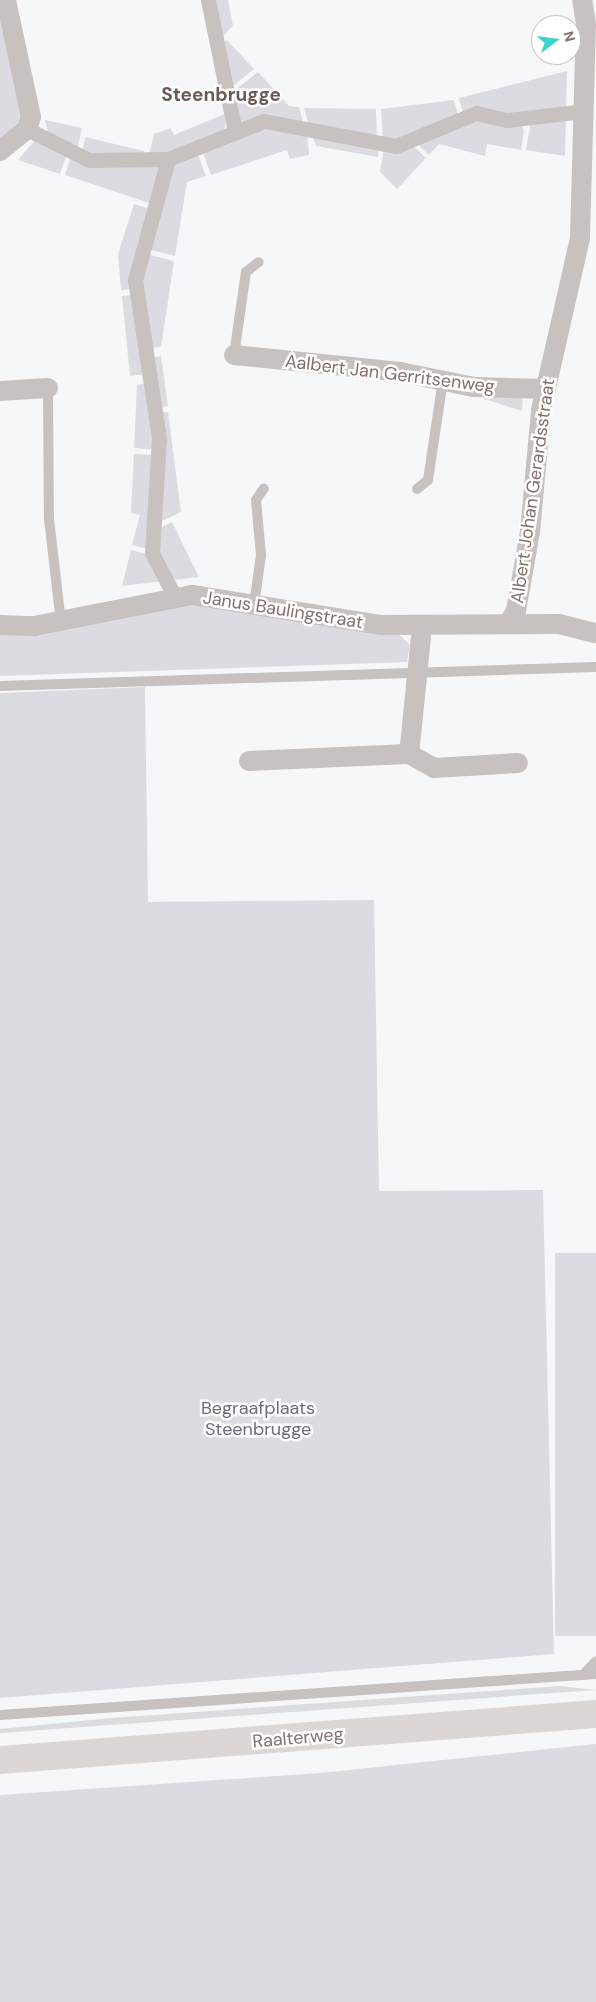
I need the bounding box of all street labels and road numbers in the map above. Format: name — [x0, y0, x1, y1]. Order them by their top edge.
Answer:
street label: Aalbert Jan Gerritsenweg — [284, 350, 496, 398]
street label: Albert Johan Gerardsstraat — [507, 377, 559, 605]
street label: Janus Baulingstraat — [201, 587, 365, 633]
street label: Raalterweg — [252, 1723, 344, 1753]

